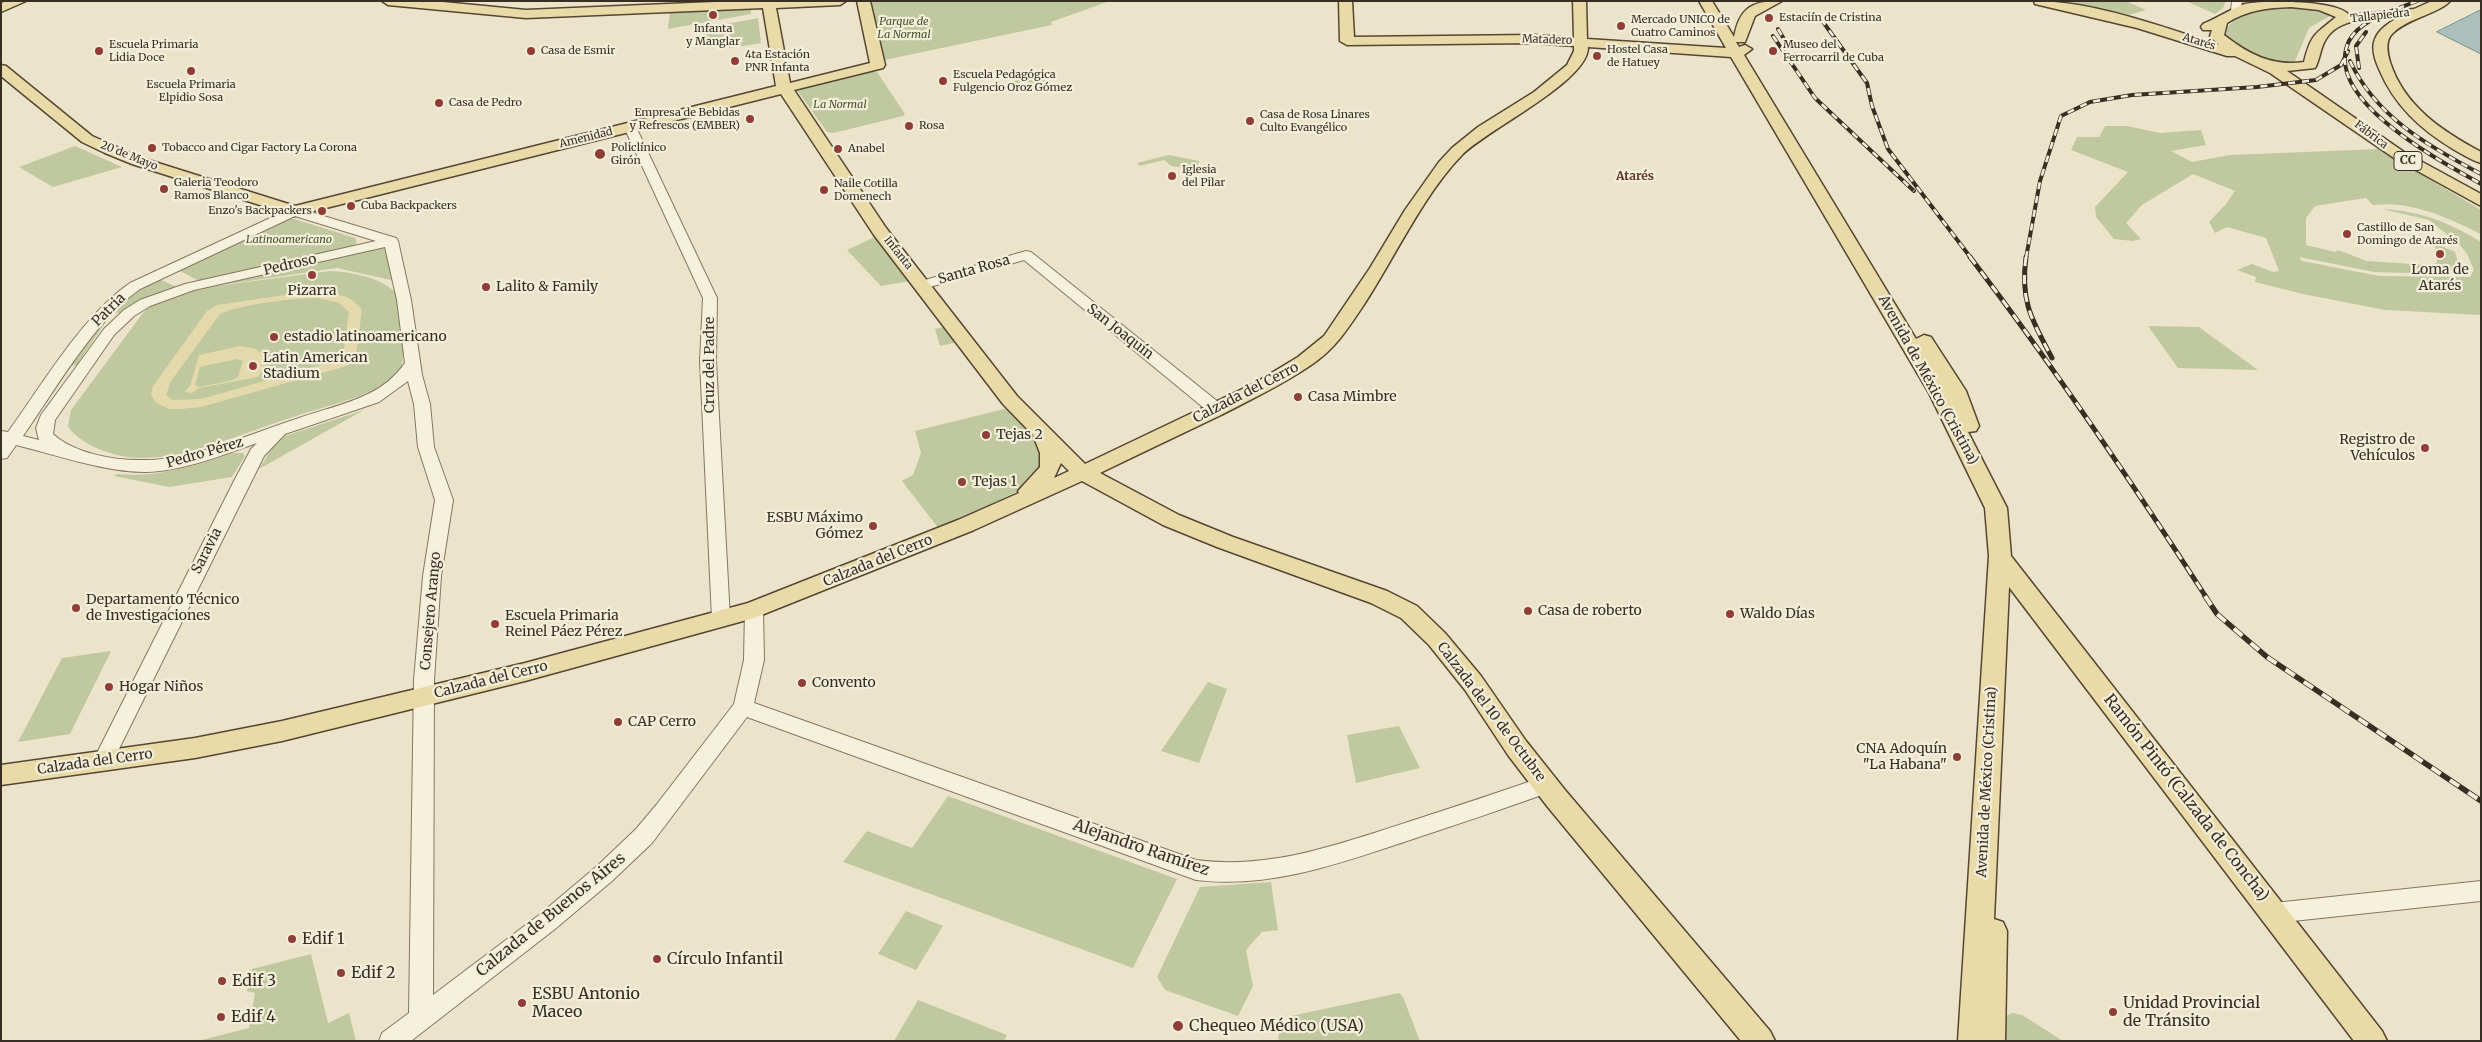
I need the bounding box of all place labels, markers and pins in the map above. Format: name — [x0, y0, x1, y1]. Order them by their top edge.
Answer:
marker: Infanta y Manglar — [707, 9, 719, 21]
place label: Estaciín de Cristina — [1779, 11, 1882, 25]
marker: Estaciín de Cristina — [1763, 12, 1775, 24]
place label: Mercado UNICO de Cuatro Caminos — [1631, 13, 1730, 39]
marker: Mercado UNICO de Cuatro Caminos — [1615, 20, 1627, 32]
place label: Infanta y Manglar — [686, 22, 740, 48]
place label: Escuela Primaria Lidia Doce — [109, 38, 198, 64]
place label: Museo del Ferrocarril de Cuba — [1783, 38, 1884, 64]
place label: Hostel Casa de Hatuey — [1607, 43, 1668, 69]
place label: Casa de Esmir — [541, 44, 615, 58]
marker: Escuela Primaria Lidia Doce — [93, 45, 105, 57]
marker: Casa de Esmir — [525, 45, 537, 57]
marker: Museo del Ferrocarril de Cuba — [1767, 45, 1779, 57]
place label: 4ta Estación PNR Infanta — [745, 48, 810, 74]
marker: Hostel Casa de Hatuey — [1591, 50, 1603, 62]
marker: 4ta Estación PNR Infanta — [729, 55, 741, 67]
marker: Escuela Primaria Elpidio Sosa — [185, 65, 197, 77]
place label: Escuela Pedagógica Fulgencio Oroz Gómez — [953, 68, 1072, 94]
marker: Escuela Pedagógica Fulgencio Oroz Gómez — [937, 75, 949, 87]
place label: Escuela Primaria Elpidio Sosa — [146, 78, 236, 104]
place label: Casa de Pedro — [449, 96, 522, 110]
marker: Casa de Pedro — [433, 97, 445, 109]
place label: Empresa de Bebidas y Refrescos (EMBER) — [630, 106, 740, 132]
place label: Casa de Rosa Linares Culto Evangélico — [1260, 108, 1370, 134]
marker: Empresa de Bebidas y Refrescos (EMBER) — [744, 113, 756, 125]
marker: Casa de Rosa Linares Culto Evangélico — [1244, 115, 1256, 127]
place label: Rosa — [919, 119, 944, 133]
marker: Rosa — [903, 120, 915, 132]
place label: Tobacco and Cigar Factory La Corona — [162, 141, 357, 155]
place label: Policlínico Girón — [611, 141, 666, 167]
marker: Tobacco and Cigar Factory La Corona — [146, 142, 158, 154]
place label: Anabel — [848, 142, 885, 156]
marker: Anabel — [832, 143, 844, 155]
marker: Policlínico Girón — [593, 147, 607, 161]
place label: Iglesia del Pilar — [1182, 163, 1225, 189]
marker: Iglesia del Pilar — [1166, 170, 1178, 182]
place label: Galeria Teodoro Ramos Blanco — [174, 176, 258, 202]
place label: Naile Cotilla Domenech — [834, 177, 898, 203]
marker: Galeria Teodoro Ramos Blanco — [158, 183, 170, 195]
marker: Naile Cotilla Domenech — [818, 184, 830, 196]
place label: Cuba Backpackers — [361, 199, 457, 213]
marker: Cuba Backpackers — [345, 200, 357, 212]
place label: Enzo's Backpackers — [208, 204, 312, 218]
marker: Enzo's Backpackers — [316, 205, 328, 217]
place label: Castillo de San Domingo de Atarés — [2357, 221, 2458, 247]
marker: Castillo de San Domingo de Atarés — [2341, 228, 2353, 240]
marker: Loma de Atarés — [2434, 248, 2446, 260]
place label: Loma de Atarés — [2411, 262, 2469, 294]
marker: Pizarra — [306, 269, 318, 281]
place label: Lalito & Family — [496, 279, 598, 295]
marker: Lalito & Family — [480, 281, 492, 293]
place label: Pizarra — [288, 283, 336, 299]
place label: estadio latinoamericano — [284, 329, 447, 345]
marker: estadio latinoamericano — [268, 331, 280, 343]
place label: Latin American Stadium — [263, 350, 368, 382]
marker: Latin American Stadium — [247, 360, 259, 372]
place label: Casa Mimbre — [1308, 389, 1396, 405]
marker: Casa Mimbre — [1292, 391, 1304, 403]
place label: Tejas 2 — [996, 427, 1043, 443]
marker: Tejas 2 — [980, 429, 992, 441]
place label: Registro de Vehículos — [2339, 432, 2415, 464]
marker: Registro de Vehículos — [2419, 442, 2431, 454]
place label: Tejas 1 — [972, 474, 1017, 490]
marker: Tejas 1 — [956, 476, 968, 488]
place label: ESBU Máximo Gómez — [766, 510, 863, 542]
marker: ESBU Máximo Gómez — [867, 520, 879, 532]
place label: Departamento Técnico de Investigaciones — [86, 592, 239, 624]
marker: Departamento Técnico de Investigaciones — [70, 602, 82, 614]
place label: Casa de roberto — [1538, 603, 1642, 619]
marker: Casa de roberto — [1522, 605, 1534, 617]
place label: Waldo Días — [1740, 606, 1815, 622]
place label: Escuela Primaria Reinel Páez Pérez — [505, 608, 622, 640]
marker: Waldo Días — [1724, 608, 1736, 620]
marker: Escuela Primaria Reinel Páez Pérez — [489, 618, 501, 630]
place label: Convento — [812, 675, 876, 691]
marker: Convento — [796, 677, 808, 689]
place label: Hogar Niños — [119, 679, 203, 695]
marker: Hogar Niños — [103, 681, 115, 693]
place label: CAP Cerro — [628, 714, 696, 730]
marker: CAP Cerro — [612, 716, 624, 728]
place label: CNA Adoquín "La Habana" — [1856, 741, 1947, 774]
marker: CNA Adoquín "La Habana" — [1951, 751, 1963, 763]
place label: Edif 1 — [302, 929, 344, 949]
marker: Edif 1 — [286, 933, 298, 945]
place label: Círculo Infantil — [667, 949, 783, 969]
marker: Círculo Infantil — [651, 953, 663, 965]
place label: Edif 2 — [351, 963, 395, 983]
marker: Edif 2 — [335, 967, 347, 979]
place label: Edif 3 — [232, 971, 276, 991]
marker: Edif 3 — [216, 975, 228, 987]
place label: ESBU Antonio Maceo — [532, 984, 640, 1022]
place label: Unidad Provincial de Tránsito — [2123, 993, 2260, 1031]
marker: ESBU Antonio Maceo — [516, 997, 528, 1009]
marker: Unidad Provincial de Tránsito — [2107, 1006, 2119, 1018]
place label: Edif 4 — [231, 1007, 276, 1027]
marker: Edif 4 — [215, 1011, 227, 1023]
place label: Chequeo Médico (USA) — [1189, 1016, 1364, 1036]
marker: Chequeo Médico (USA) — [1171, 1019, 1185, 1033]

